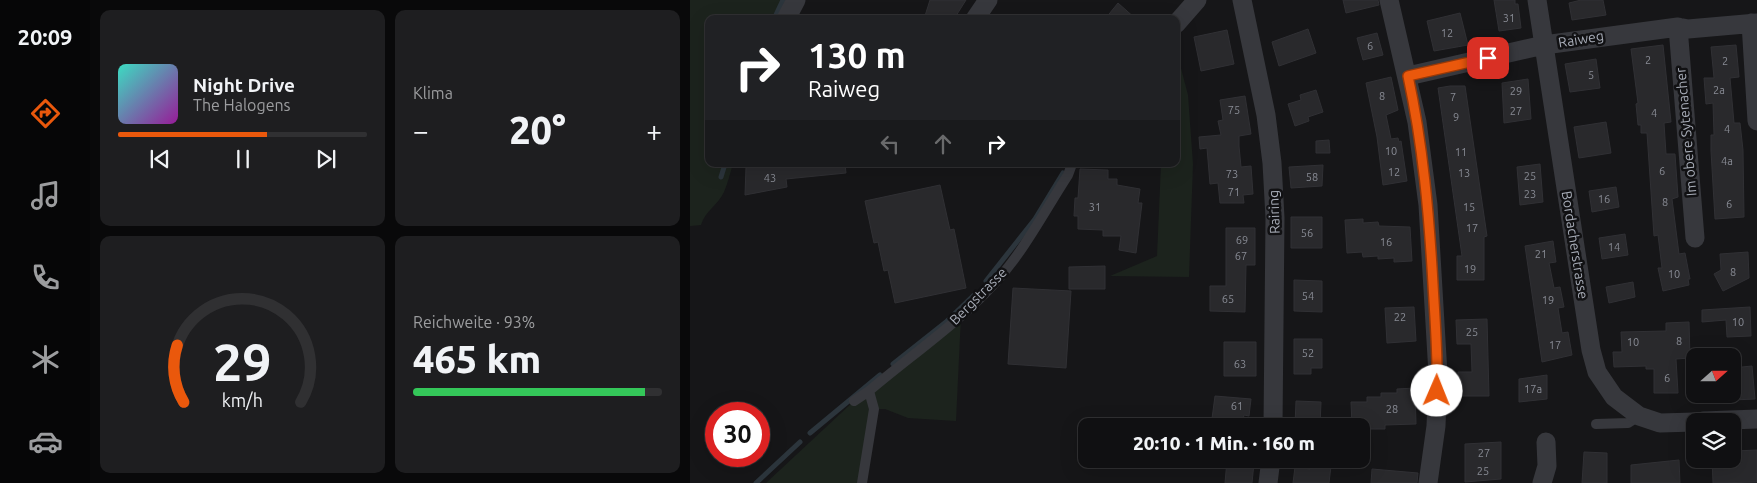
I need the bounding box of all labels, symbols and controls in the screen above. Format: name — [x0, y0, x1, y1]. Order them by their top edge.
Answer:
house number: 31 — [1503, 12, 1515, 24]
text: 20:09 — [17, 24, 73, 49]
house number: 12 — [1441, 27, 1453, 39]
street label: Raiweg — [1557, 28, 1605, 50]
icon: right — [725, 35, 790, 100]
text: 130 m — [808, 35, 906, 75]
pin — [1467, 37, 1509, 79]
house number: 6 — [1367, 40, 1373, 52]
icon: arrive — [1474, 44, 1502, 72]
house number: 2 — [1645, 54, 1651, 66]
house number: 2 — [1722, 55, 1728, 67]
street label: Im obere Sytenacher — [1672, 66, 1700, 197]
house number: 5 — [1588, 69, 1594, 81]
text: Night Drive — [193, 74, 295, 96]
text: Raiweg — [808, 76, 880, 101]
text: Klima — [413, 84, 453, 102]
house number: 2a — [1713, 84, 1725, 96]
house number: 29 — [1510, 85, 1522, 97]
house number: 8 — [1379, 90, 1385, 102]
house number: 7 — [1450, 91, 1456, 103]
icon: directions — [28, 96, 63, 131]
text: The Halogens — [193, 96, 291, 114]
house number: 75 — [1228, 104, 1240, 116]
house number: 27 — [1510, 105, 1522, 117]
house number: 4 — [1651, 107, 1657, 119]
text: 20° — [509, 109, 566, 151]
house number: 9 — [1453, 111, 1459, 123]
text: − — [413, 115, 429, 146]
text: + — [646, 115, 662, 146]
house number: 4 — [1724, 123, 1730, 135]
icon: left — [876, 130, 904, 158]
icon: ahead — [929, 130, 957, 158]
icon: right — [982, 130, 1010, 158]
icon: previous — [146, 145, 174, 173]
icon: pause — [229, 145, 257, 173]
icon: next — [312, 145, 340, 173]
house number: 10 — [1385, 145, 1397, 157]
house number: 11 — [1455, 146, 1467, 158]
house number: 4a — [1721, 155, 1733, 167]
house number: 6 — [1659, 165, 1665, 177]
house number: 12 — [1388, 166, 1400, 178]
house number: 13 — [1458, 167, 1470, 179]
house number: 73 — [1226, 168, 1238, 180]
house number: 25 — [1524, 170, 1536, 182]
house number: 58 — [1306, 171, 1318, 183]
house number: 43 — [764, 172, 776, 184]
icon: music — [28, 178, 63, 213]
house number: 71 — [1228, 186, 1240, 198]
house number: 23 — [1524, 188, 1536, 200]
street label: Rairing — [1265, 190, 1283, 234]
street label: Bordacherstrasse — [1559, 190, 1591, 300]
house number: 16 — [1598, 193, 1610, 205]
house number: 8 — [1662, 196, 1668, 208]
house number: 6 — [1726, 198, 1732, 210]
house number: 31 — [1089, 201, 1101, 213]
house number: 15 — [1463, 201, 1475, 213]
house number: 17 — [1466, 222, 1478, 234]
house number: 56 — [1301, 227, 1313, 239]
house number: 69 — [1236, 234, 1248, 246]
house number: 16 — [1380, 236, 1392, 248]
house number: 14 — [1608, 241, 1620, 253]
house number: 21 — [1535, 248, 1547, 260]
house number: 67 — [1235, 250, 1247, 262]
icon: phone — [28, 260, 63, 295]
house number: 19 — [1464, 263, 1476, 275]
street label: Bergstrasse — [946, 264, 1010, 328]
house number: 8 — [1730, 266, 1736, 278]
house number: 10 — [1668, 268, 1680, 280]
house number: 54 — [1302, 290, 1314, 302]
house number: 65 — [1222, 293, 1234, 305]
house number: 19 — [1542, 294, 1554, 306]
house number: 22 — [1394, 311, 1406, 323]
text: Reichweite · 93% — [413, 313, 535, 331]
house number: 10 — [1732, 316, 1744, 328]
house number: 25 — [1466, 326, 1478, 338]
text: 29 — [213, 333, 272, 391]
house number: 8 — [1676, 335, 1682, 347]
house number: 10 — [1627, 336, 1639, 348]
text: 465 km — [413, 338, 541, 380]
house number: 17 — [1549, 339, 1561, 351]
icon: climate — [28, 342, 63, 377]
house number: 52 — [1302, 347, 1314, 359]
north arrow — [1686, 348, 1741, 402]
map controls — [1686, 348, 1741, 468]
house number: 63 — [1234, 358, 1246, 370]
position arrow — [1410, 364, 1462, 416]
house number: 6 — [1664, 372, 1670, 384]
house number: 17a — [1524, 383, 1542, 395]
text: km/h — [222, 390, 263, 410]
house number: 61 — [1231, 400, 1243, 412]
speed limit sign: 30 — [705, 402, 770, 467]
house number: 28 — [1386, 403, 1398, 415]
button: layers — [1686, 413, 1741, 468]
icon: car — [28, 424, 63, 459]
text: 20:10 · 1 Min. · 160 m — [1133, 432, 1315, 454]
house number: 27 — [1478, 447, 1490, 459]
house number: 25 — [1477, 465, 1489, 477]

